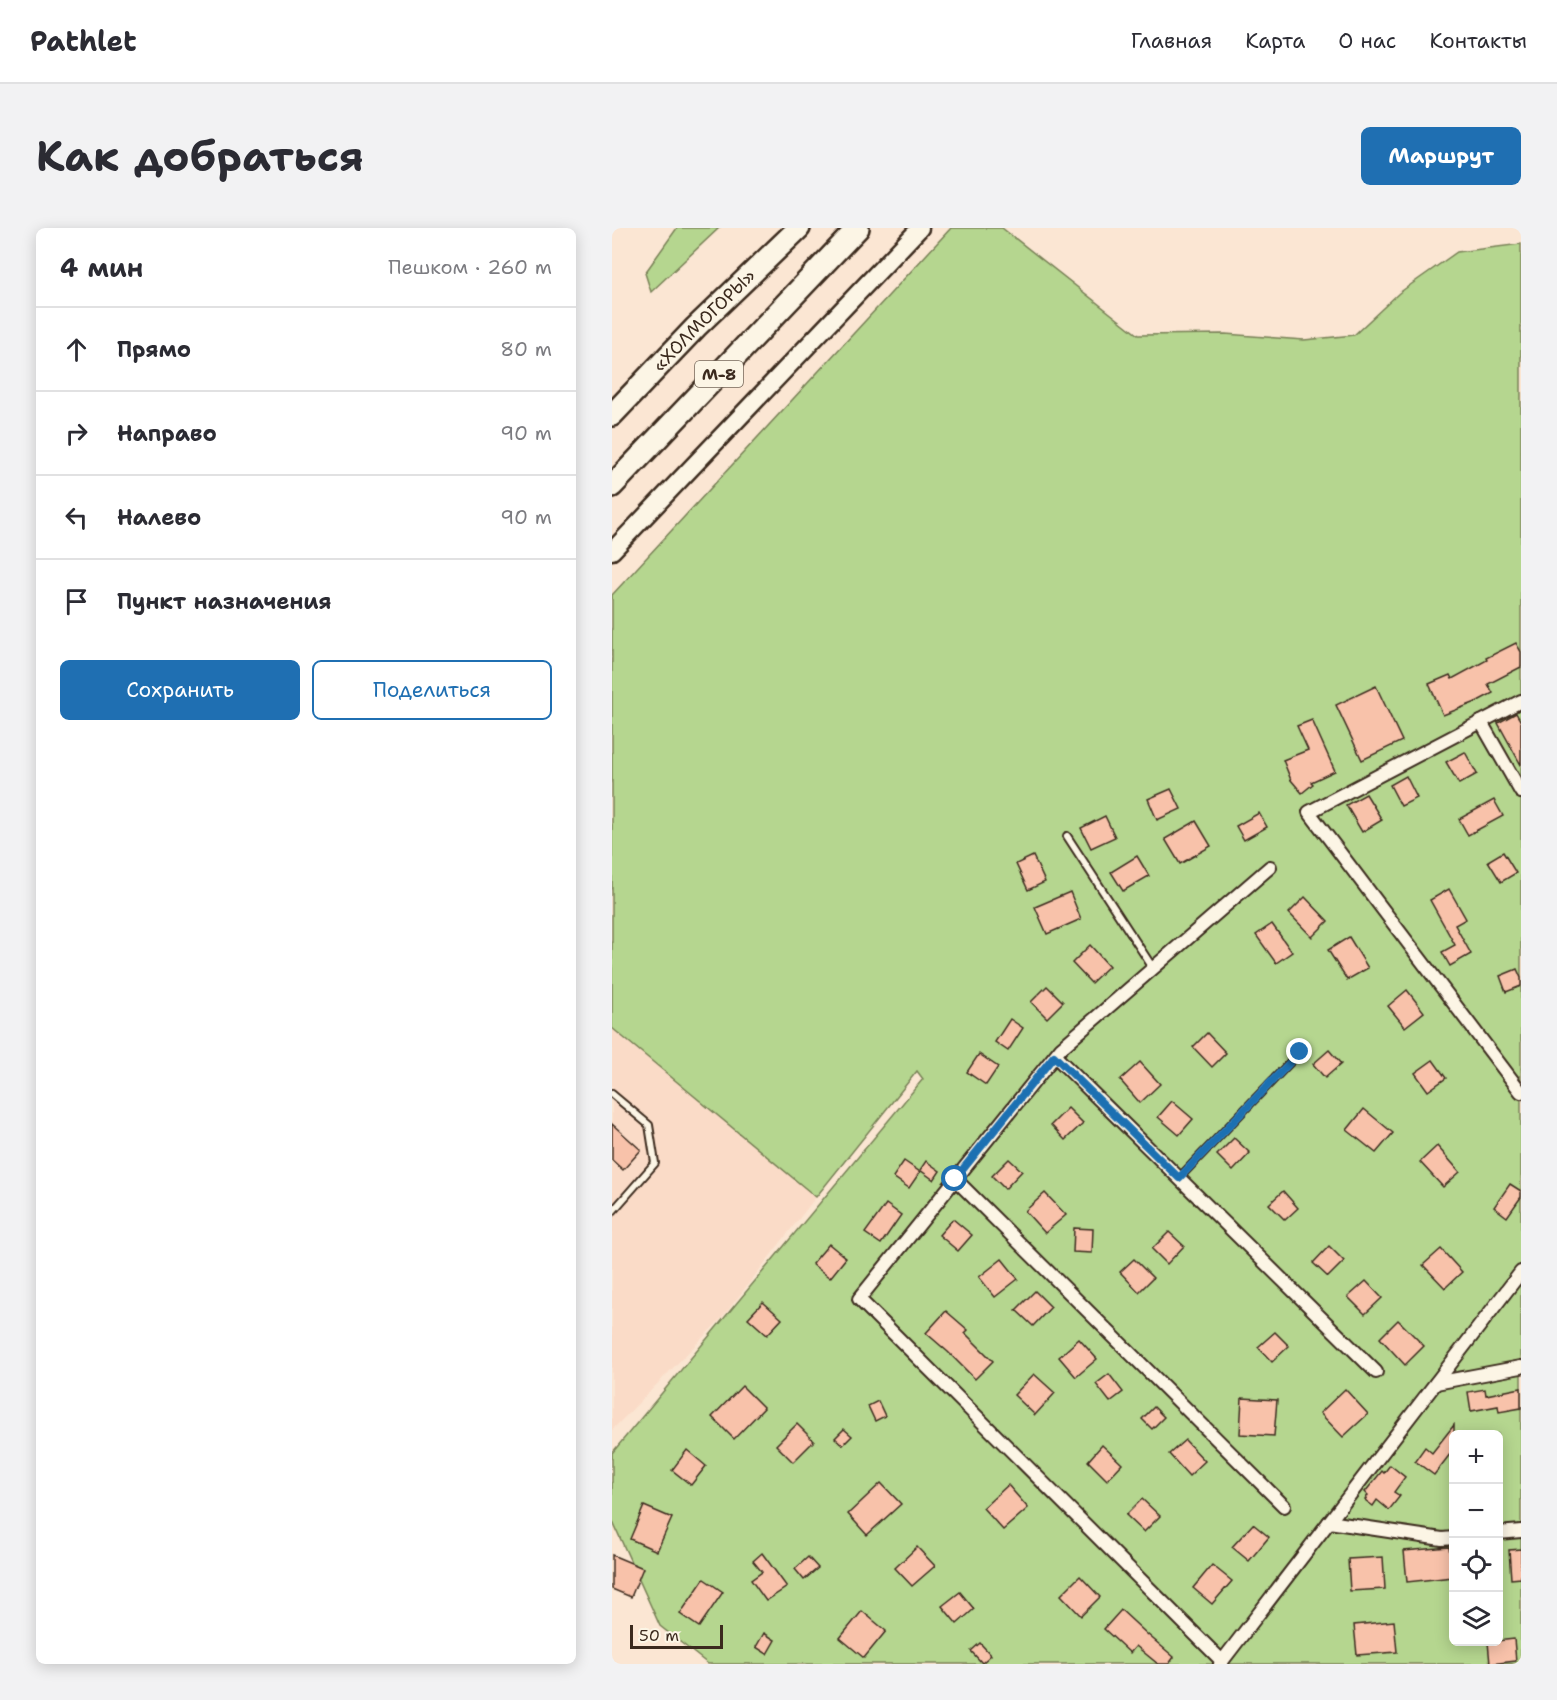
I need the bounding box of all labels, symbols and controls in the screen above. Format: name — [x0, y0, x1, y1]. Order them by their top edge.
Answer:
text: Pathlet — [30, 22, 137, 60]
text: Главная — [1131, 27, 1212, 55]
text: Карта — [1245, 27, 1305, 55]
text: О нас — [1338, 27, 1396, 55]
text: Контакты — [1429, 27, 1527, 55]
button: Маршрут — [1361, 127, 1521, 185]
text: Как добраться — [36, 128, 364, 184]
text: 4 мин — [60, 250, 143, 285]
text: Пешком · 260 m — [388, 254, 552, 280]
street label: «ХОЛМОГОРЫ» — [648, 264, 761, 377]
icon: ahead — [60, 333, 93, 366]
text: Прямо — [117, 335, 191, 364]
text: 80 m — [500, 336, 552, 362]
road number: М-8 — [695, 361, 743, 387]
icon: right — [60, 417, 93, 450]
text: Направо — [117, 419, 217, 448]
text: 90 m — [500, 420, 552, 446]
icon: left — [60, 501, 93, 534]
text: Налево — [117, 503, 201, 532]
text: 90 m — [500, 504, 552, 530]
icon: arrive — [60, 585, 93, 618]
text: Пункт назначения — [117, 587, 331, 616]
button: Сохранить — [60, 660, 300, 720]
button: Поделиться — [312, 660, 552, 720]
route end — [1286, 1038, 1312, 1064]
route start — [941, 1165, 967, 1191]
map controls — [1449, 1430, 1503, 1646]
button: + — [1449, 1430, 1503, 1484]
button: − — [1449, 1484, 1503, 1538]
button: locate — [1449, 1538, 1503, 1592]
button: layers — [1449, 1592, 1503, 1646]
scale bar — [630, 1622, 723, 1650]
text: 50 m — [639, 1625, 679, 1646]

